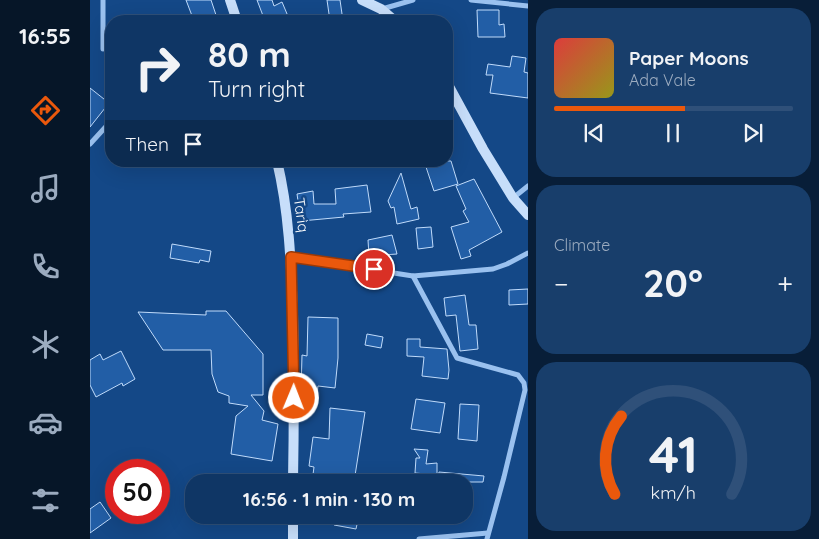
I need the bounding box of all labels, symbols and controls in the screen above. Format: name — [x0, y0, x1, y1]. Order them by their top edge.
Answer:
text: 16:55 — [19, 22, 71, 50]
text: 80 m — [208, 32, 291, 76]
icon: right — [125, 35, 190, 100]
text: Paper Moons — [629, 46, 749, 70]
text: Ada Vale — [629, 70, 696, 90]
text: Turn right — [208, 75, 305, 103]
icon: directions — [28, 93, 63, 128]
icon: previous — [580, 119, 608, 147]
icon: pause — [659, 119, 687, 147]
icon: next — [739, 119, 767, 147]
icon: arrive — [179, 130, 207, 158]
text: Then — [125, 132, 169, 156]
icon: music — [28, 171, 63, 206]
street label: Tariq — [290, 196, 313, 233]
text: Climate — [554, 235, 610, 255]
pin — [353, 248, 395, 290]
icon: phone — [28, 249, 63, 284]
icon: arrive — [360, 255, 388, 283]
text: 20° — [643, 259, 703, 307]
text: − — [554, 266, 569, 301]
text: + — [777, 266, 793, 301]
icon: climate — [28, 327, 63, 362]
position arrow — [267, 371, 319, 423]
icon: car — [28, 405, 63, 440]
text: 41 — [649, 421, 698, 486]
speed limit sign: 50 — [105, 459, 170, 524]
text: km/h — [651, 481, 696, 503]
icon: filters — [28, 483, 63, 518]
text: 16:56 · 1 min · 130 m — [243, 487, 415, 511]

